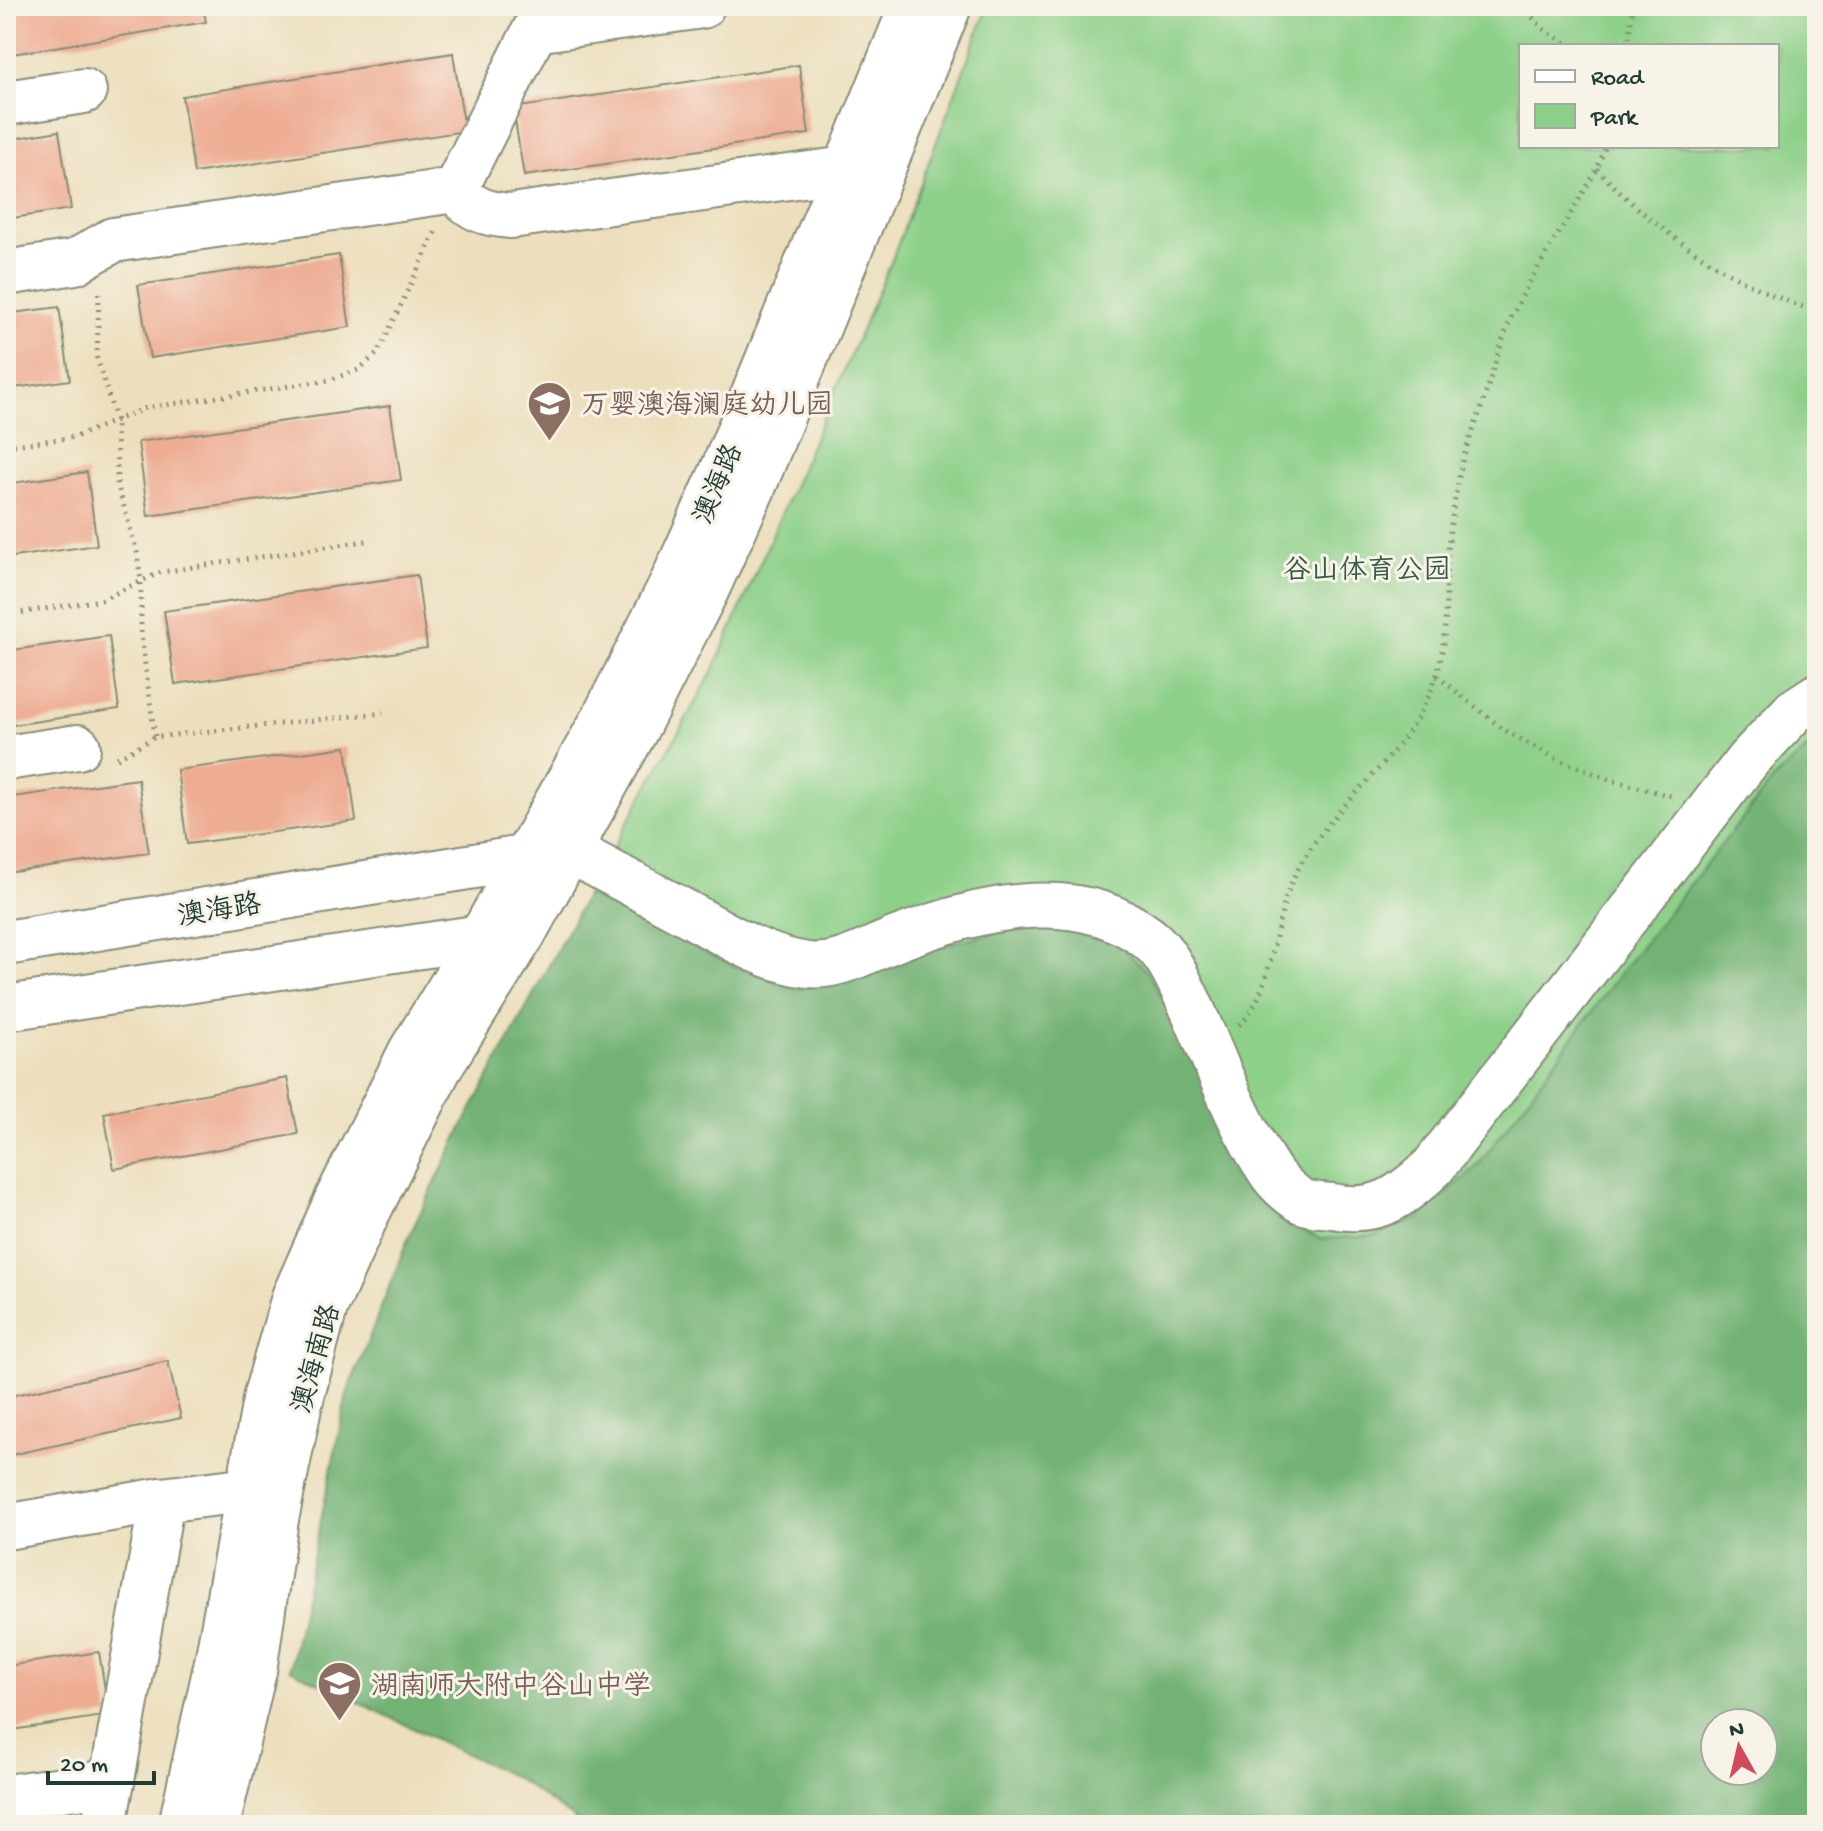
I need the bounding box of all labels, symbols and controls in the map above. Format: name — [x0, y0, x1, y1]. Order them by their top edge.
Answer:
legend — [1519, 44, 1779, 148]
text: Road — [1591, 65, 1645, 94]
text: Park — [1590, 105, 1639, 134]
school or university icon: 万婴澳海澜庭幼儿园 — [526, 379, 574, 442]
place label: 万婴澳海澜庭幼儿园 — [581, 389, 833, 424]
street label: 澳海路 — [687, 439, 752, 530]
park label: 谷山体育公园 — [1283, 555, 1451, 589]
street label: 澳海路 — [175, 888, 264, 935]
street label: 澳海南路 — [285, 1300, 350, 1418]
school or university icon: 湖南师大附中谷山中学 — [316, 1660, 364, 1723]
place label: 湖南师大附中谷山中学 — [371, 1670, 651, 1705]
north arrow — [1699, 1707, 1779, 1787]
text: N — [1728, 1717, 1746, 1745]
scale bar — [48, 1735, 154, 1785]
text: 20 m — [60, 1752, 108, 1781]

